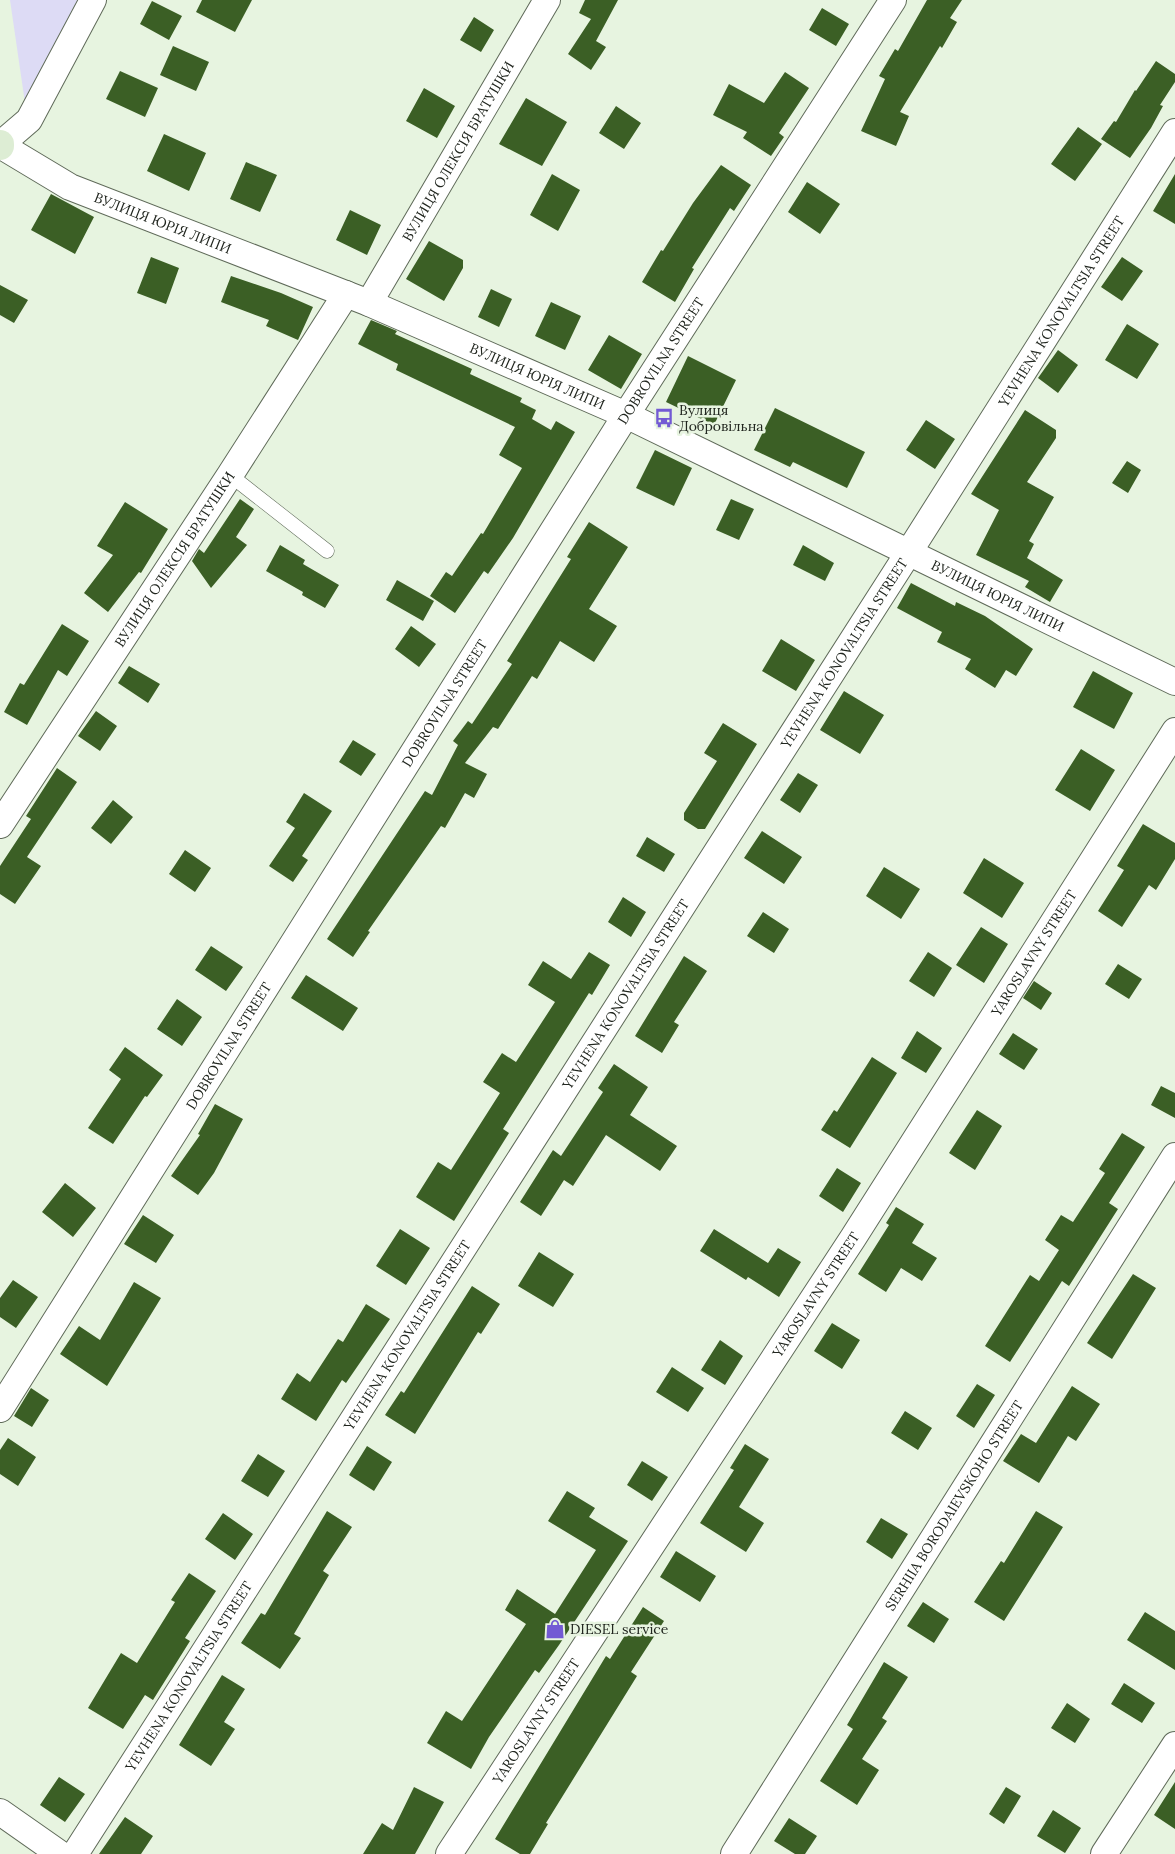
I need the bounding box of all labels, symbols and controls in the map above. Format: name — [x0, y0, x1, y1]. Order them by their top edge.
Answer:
street label: ВУЛИЦЯ ОЛЕКСІЯ БРАТУШКИ — [398, 58, 518, 245]
street label: ВУЛИЦЯ ЮРІЯ ЛИПИ — [92, 188, 234, 258]
street label: YEVHENA KONOVALTSIA STREET — [994, 213, 1128, 411]
street label: DOBROVILNA STREET — [613, 294, 708, 428]
street label: ВУЛИЦЯ ЮРІЯ ЛИПИ — [467, 339, 608, 414]
place label: Вулиця Добровільна — [679, 401, 764, 435]
bus stop icon: Вулиця Добровільна — [653, 407, 675, 429]
street label: ВУЛИЦЯ ОЛЕКСІЯ БРАТУШКИ — [111, 468, 239, 650]
street label: YEVHENA KONOVALTSIA STREET — [776, 555, 912, 752]
street label: ВУЛИЦЯ ЮРІЯ ЛИПИ — [928, 556, 1067, 636]
street label: DOBROVILNA STREET — [398, 636, 491, 770]
street label: YAROSLAVNY STREET — [987, 887, 1081, 1021]
street label: YEVHENA KONOVALTSIA STREET — [558, 896, 693, 1093]
street label: DOBROVILNA STREET — [182, 979, 275, 1113]
street label: YAROSLAVNY STREET — [768, 1229, 864, 1361]
street label: YEVHENA KONOVALTSIA STREET — [339, 1237, 475, 1435]
street label: SERHIIA BORODAIEVSKOHO STREET — [881, 1397, 1027, 1614]
street label: YEVHENA KONOVALTSIA STREET — [121, 1578, 256, 1776]
shop icon: DIESEL service — [544, 1618, 566, 1640]
place label: DIESEL service — [570, 1620, 669, 1638]
street label: YAROSLAVNY STREET — [488, 1655, 584, 1788]

